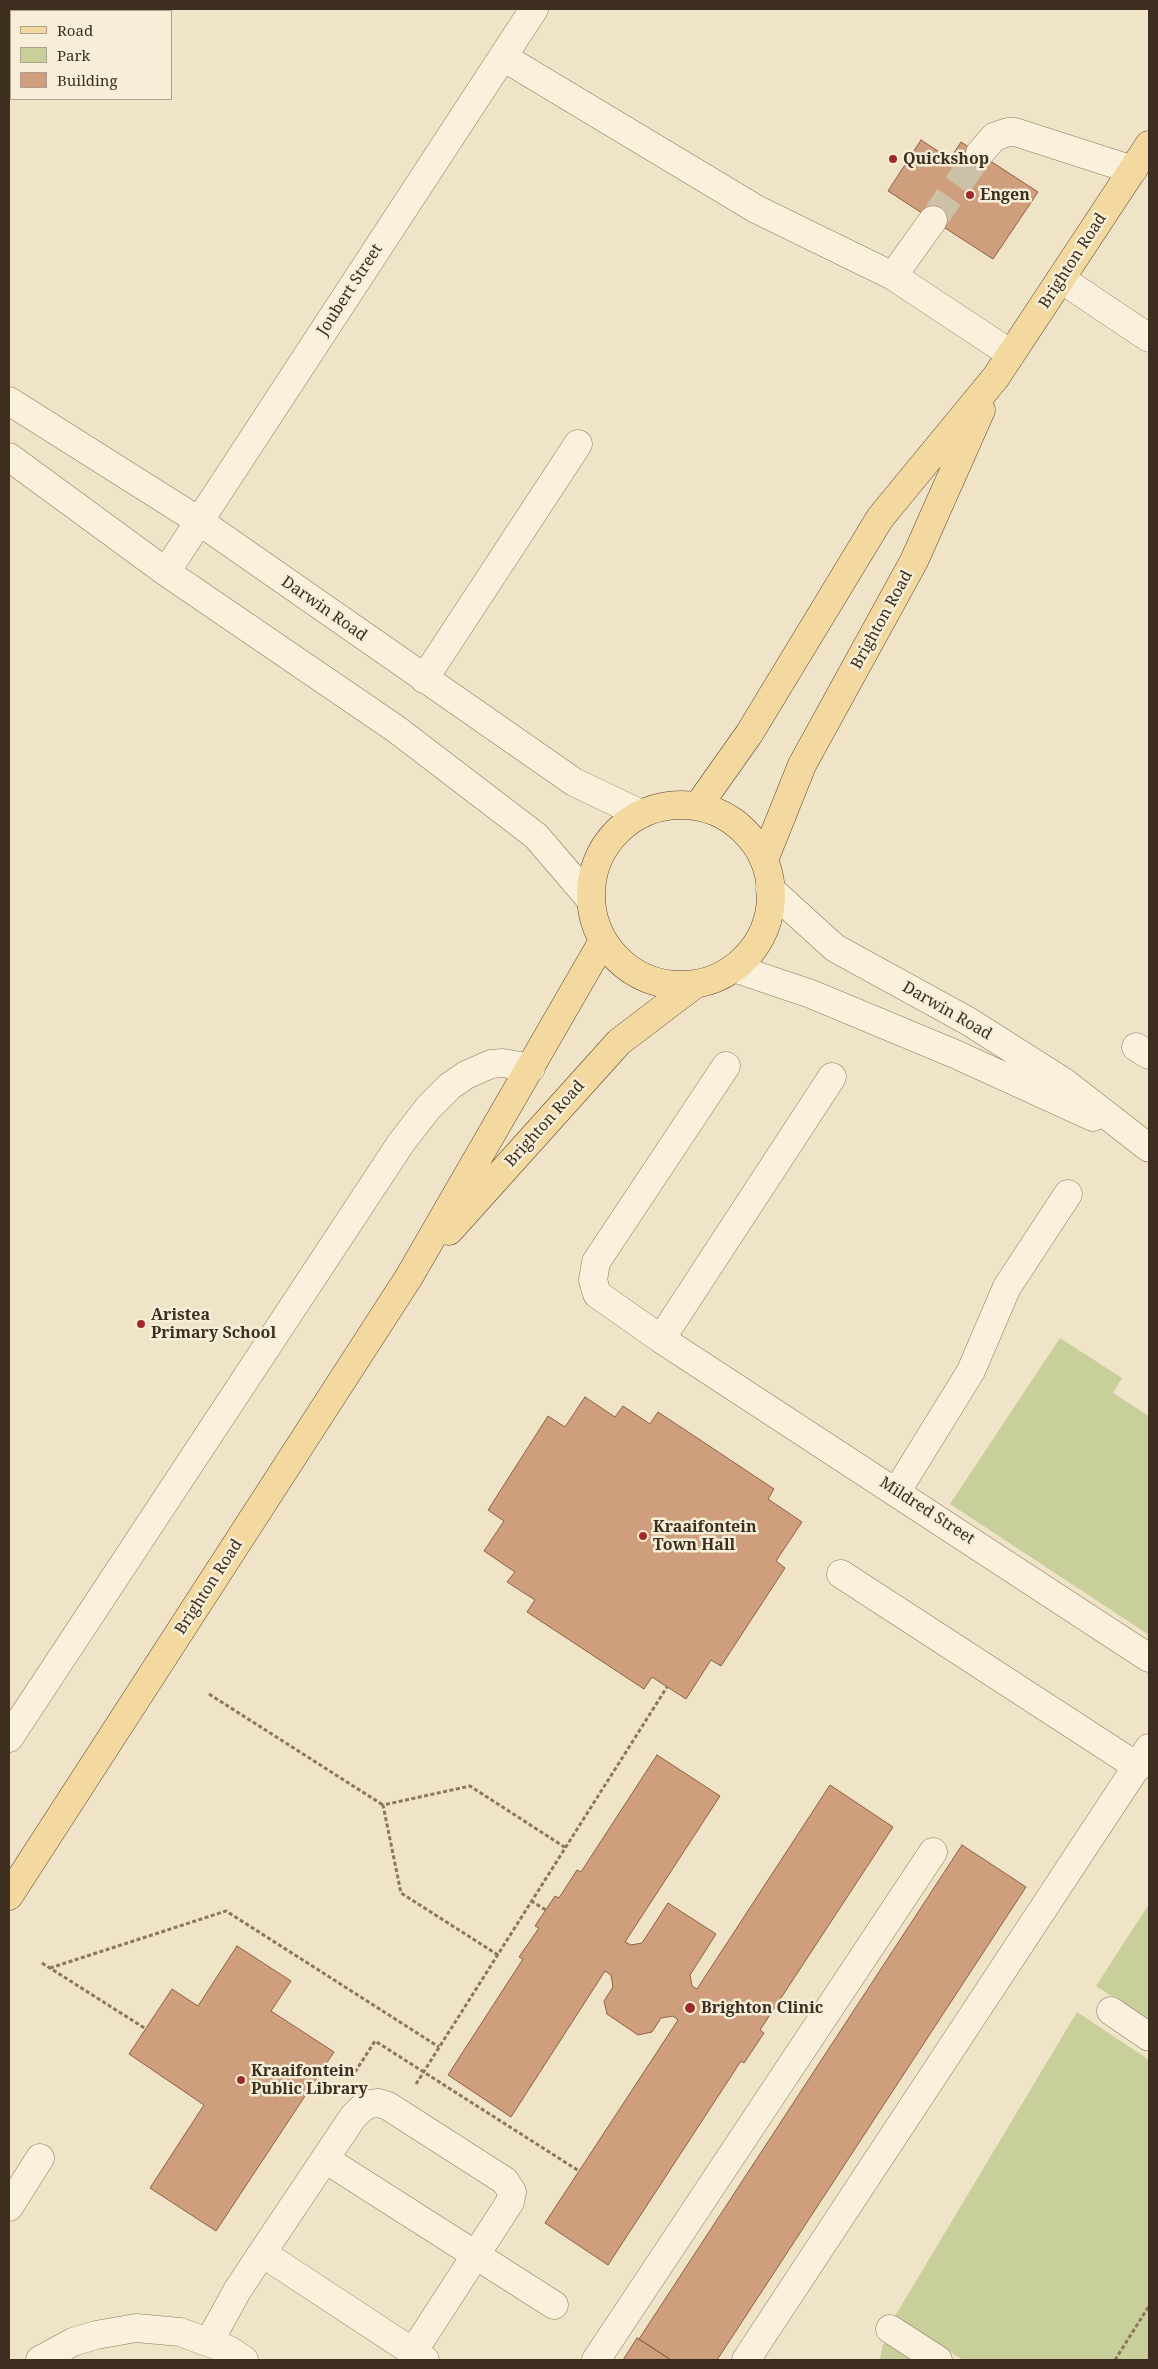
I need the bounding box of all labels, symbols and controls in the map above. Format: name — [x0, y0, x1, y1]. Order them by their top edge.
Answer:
legend — [10, 10, 172, 100]
text: Road — [57, 20, 93, 40]
text: Park — [57, 45, 90, 65]
text: Building — [57, 70, 118, 90]
place label: Quickshop — [903, 149, 989, 169]
marker: Quickshop — [887, 153, 899, 165]
place label: Engen — [980, 185, 1030, 205]
marker: Engen — [964, 189, 976, 201]
street label: Brighton Road — [1035, 210, 1111, 312]
street label: Joubert Street — [313, 241, 387, 339]
street label: Brighton Road — [847, 567, 917, 673]
street label: Darwin Road — [277, 572, 371, 646]
street label: Darwin Road — [899, 978, 995, 1044]
street label: Brighton Road — [501, 1077, 589, 1171]
place label: Aristea Primary School — [151, 1305, 276, 1343]
marker: Aristea Primary School — [135, 1318, 147, 1330]
street label: Mildred Street — [876, 1473, 978, 1549]
place label: Kraaifontein Town Hall — [653, 1517, 757, 1555]
marker: Kraaifontein Town Hall — [637, 1530, 649, 1542]
street label: Brighton Road — [171, 1536, 247, 1638]
place label: Brighton Clinic — [701, 1998, 823, 2018]
marker: Brighton Clinic — [683, 2001, 697, 2015]
place label: Kraaifontein Public Library — [251, 2061, 368, 2099]
marker: Kraaifontein Public Library — [235, 2074, 247, 2086]

